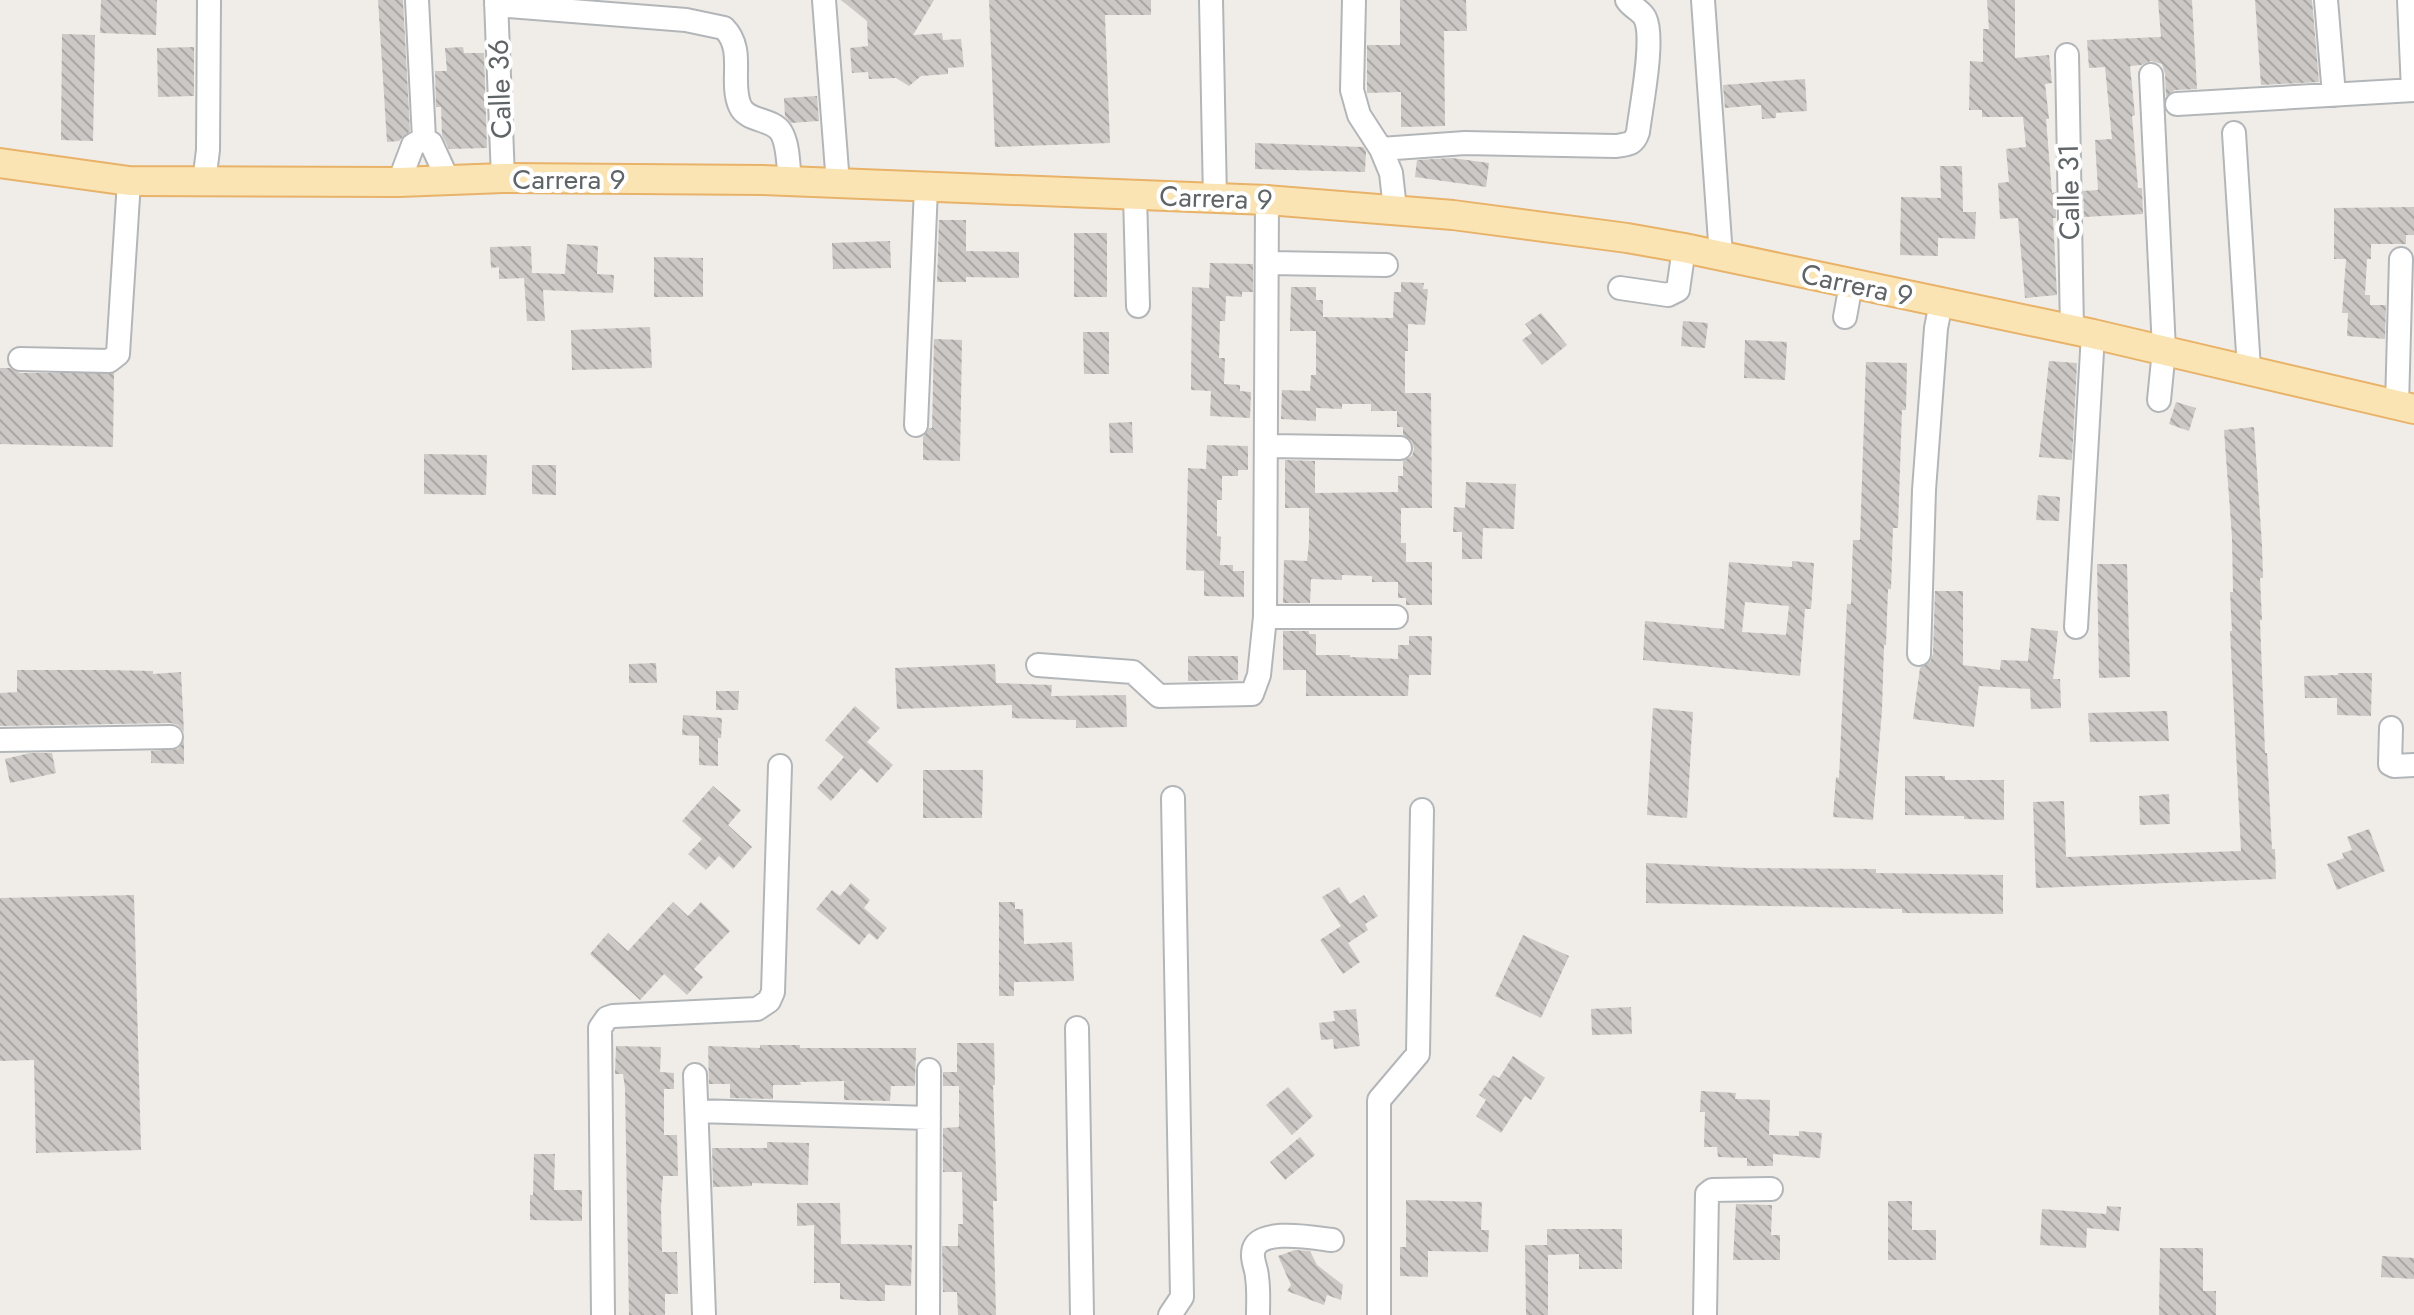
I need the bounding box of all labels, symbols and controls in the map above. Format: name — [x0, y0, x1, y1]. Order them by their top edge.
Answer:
street label: Calle 36 — [478, 38, 522, 140]
street label: Calle 31 — [2048, 144, 2090, 240]
street label: Carrera 9 — [512, 159, 626, 200]
street label: Carrera 9 — [1159, 176, 1273, 220]
street label: Carrera 9 — [1797, 253, 1917, 317]

